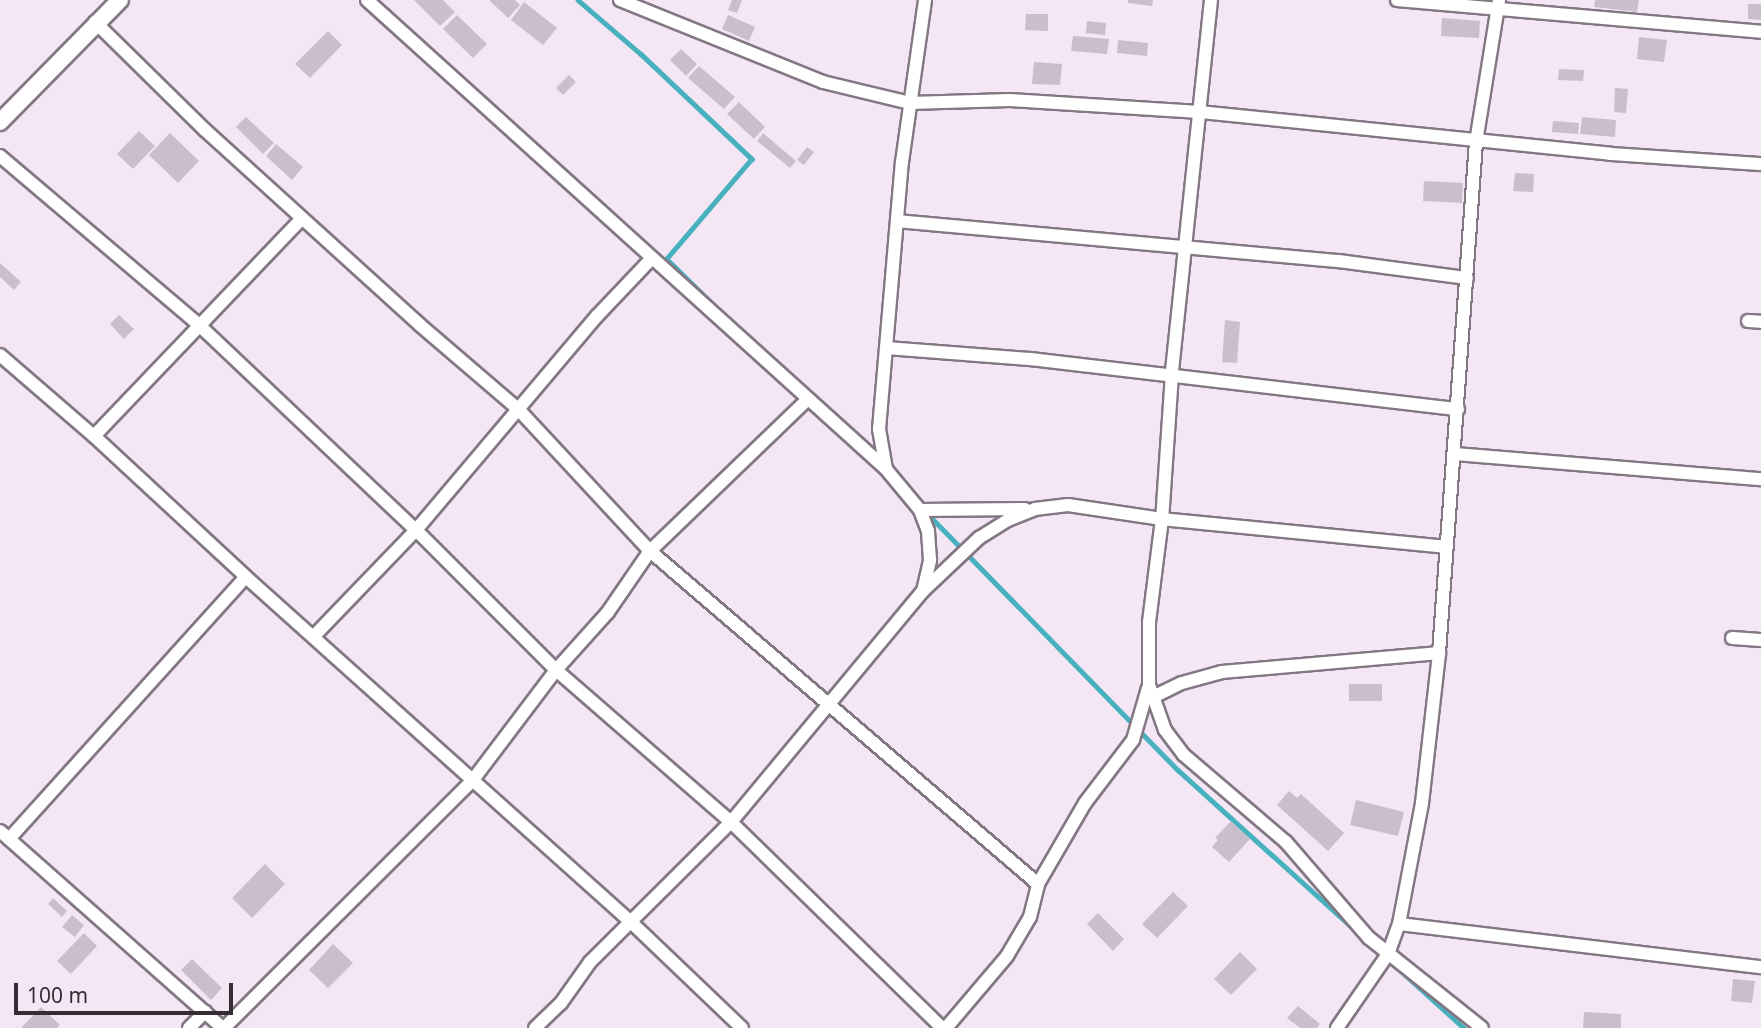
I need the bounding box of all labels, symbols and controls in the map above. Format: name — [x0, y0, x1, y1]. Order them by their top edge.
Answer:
scale bar — [18, 968, 236, 1012]
text: 100 m — [27, 981, 88, 1009]

